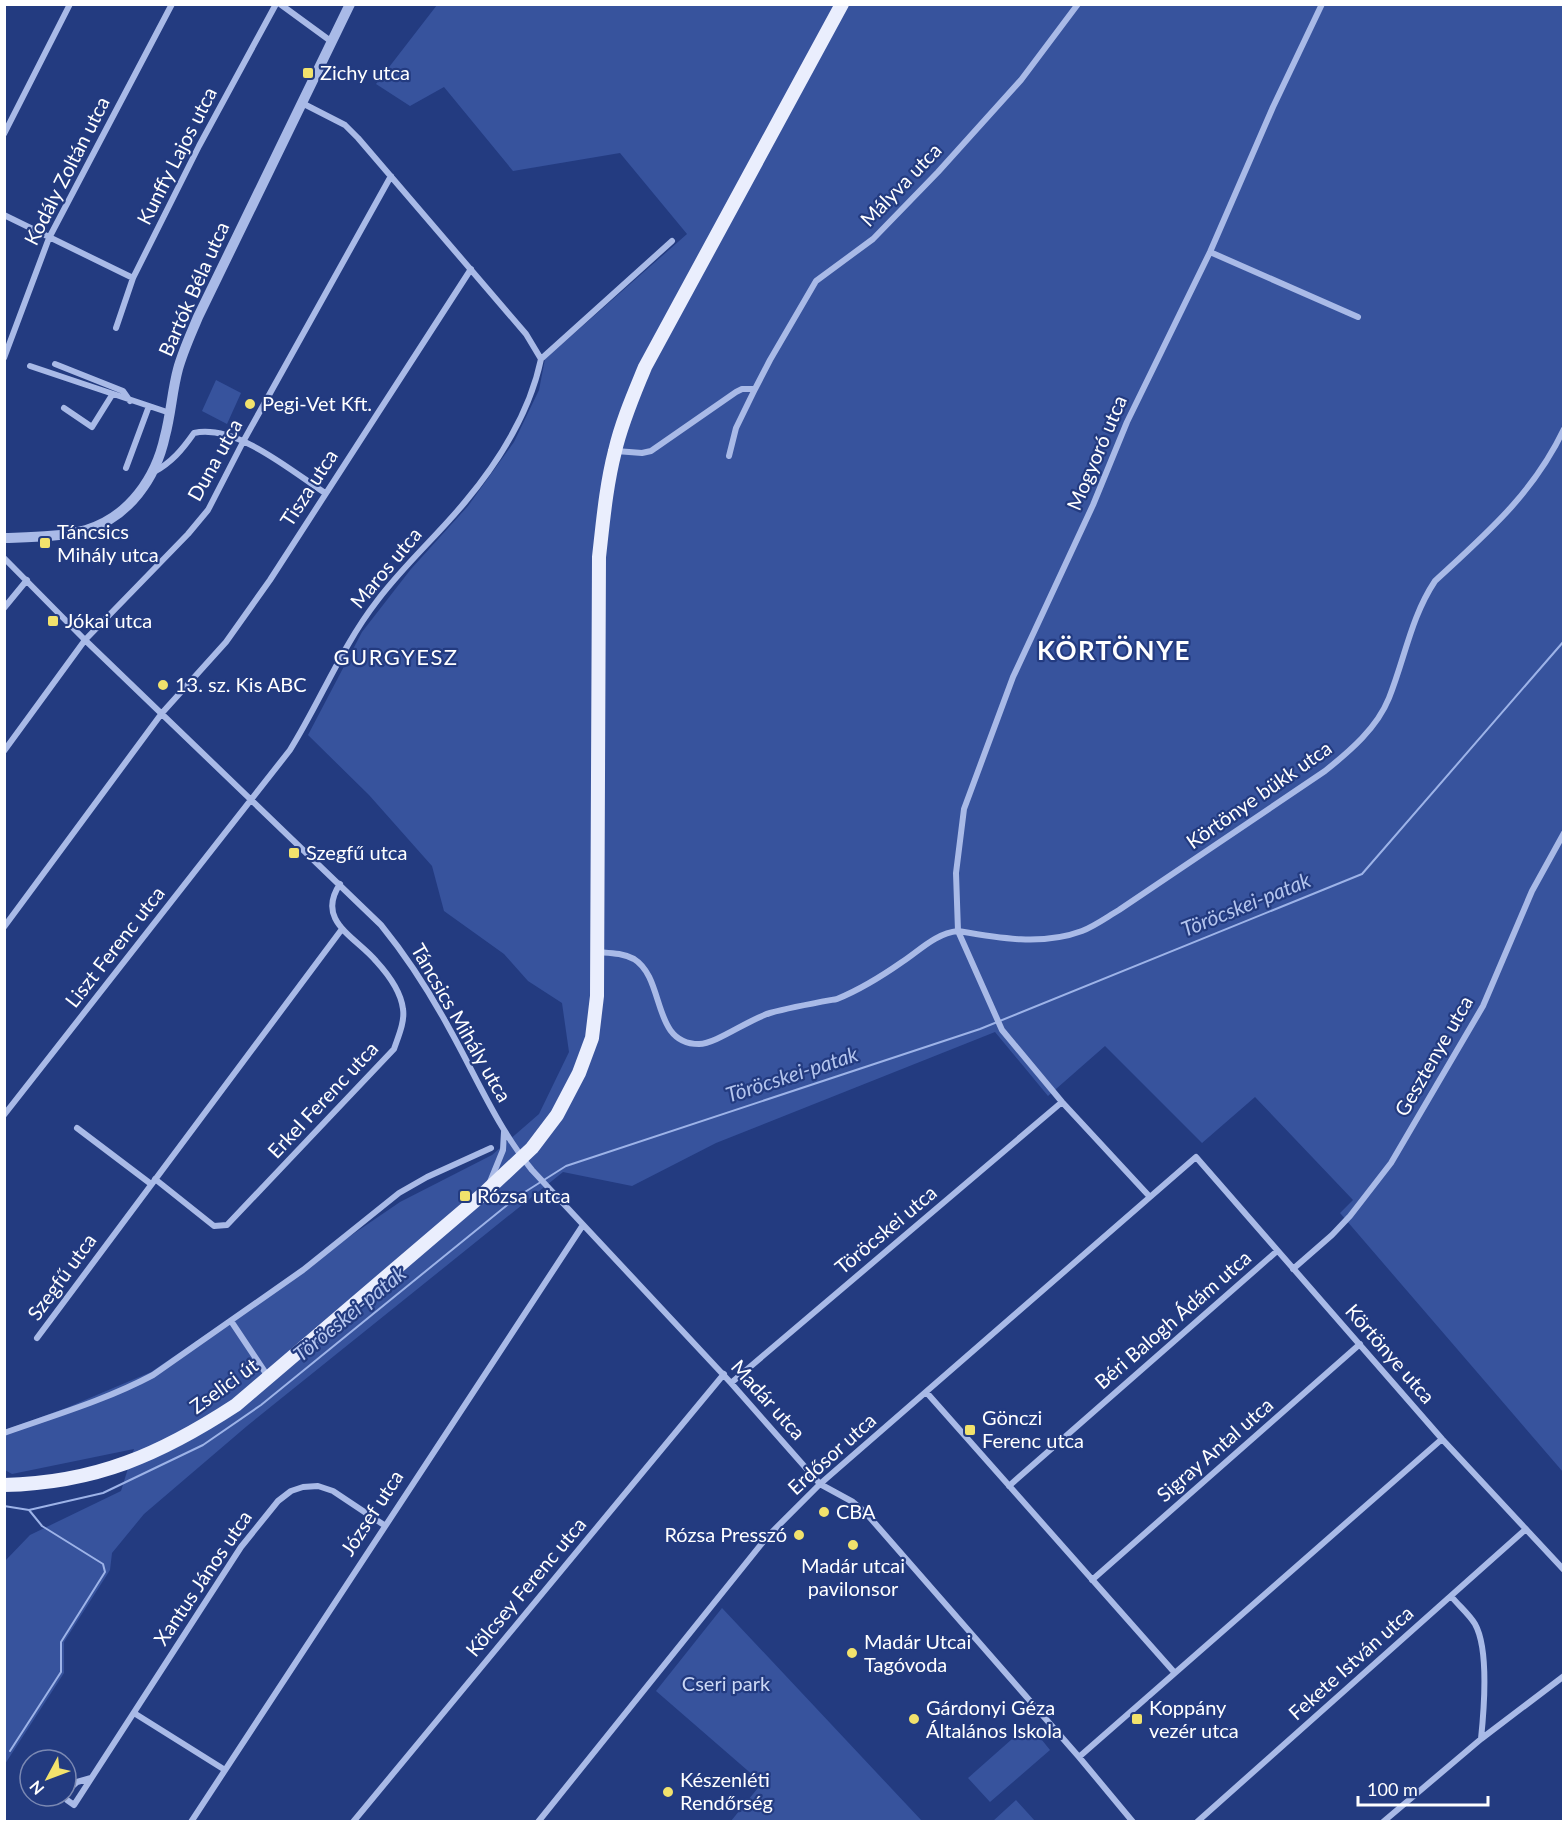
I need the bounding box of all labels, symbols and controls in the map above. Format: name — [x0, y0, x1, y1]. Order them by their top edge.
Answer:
place label: Zichy utca — [320, 60, 410, 84]
marker: Zichy utca — [301, 66, 315, 80]
street label: Kunffy Lajos utca — [131, 83, 221, 228]
street label: Kodály Zoltán utca — [18, 92, 114, 249]
street label: Mályva utca — [855, 138, 946, 231]
street label: Bartók Béla utca — [153, 218, 233, 360]
place label: Pegi-Vet Kft. — [262, 391, 372, 415]
street label: Mogyoró utca — [1061, 392, 1131, 514]
marker: Pegi-Vet Kft. — [243, 397, 257, 411]
street label: Duna utca — [182, 414, 246, 505]
street label: Tisza utca — [274, 444, 342, 531]
place label: Táncsics Mihály utca — [57, 519, 159, 566]
street label: Maros utca — [345, 522, 426, 613]
marker: Táncsics Mihály utca — [38, 536, 52, 550]
place label: Jókai utca — [65, 608, 152, 632]
marker: Jókai utca — [46, 614, 60, 628]
district label: KÖRTÖNYE — [1037, 634, 1191, 666]
district label: GURGYESZ — [333, 643, 459, 670]
place label: 13. sz. Kis ABC — [175, 672, 307, 696]
marker: 13. sz. Kis ABC — [156, 678, 170, 692]
street label: Körtönye bükk utca — [1181, 735, 1336, 853]
place label: Szegfű utca — [306, 840, 407, 864]
marker: Szegfű utca — [287, 846, 301, 860]
water label: Töröcskei-patak — [1177, 866, 1315, 941]
street label: Liszt Ferenc utca — [59, 881, 169, 1012]
street label: Táncsics Mihály utca — [407, 939, 517, 1106]
street label: Gesztenye utca — [1389, 991, 1477, 1120]
street label: Erkel Ferenc utca — [262, 1036, 382, 1163]
water label: Töröcskei-patak — [722, 1040, 862, 1107]
street label: Töröcskei utca — [830, 1180, 941, 1279]
place label: Rózsa utca — [477, 1183, 571, 1207]
marker: Rózsa utca — [458, 1189, 472, 1203]
street label: Szegfű utca — [22, 1228, 101, 1324]
street label: Béri Balogh Ádám utca — [1089, 1245, 1255, 1394]
water label: Töröcskei-patak — [288, 1259, 411, 1366]
street label: Körtönye utca — [1341, 1299, 1440, 1408]
street label: Zselici út — [185, 1352, 262, 1418]
street label: Madár utca — [727, 1354, 811, 1444]
street label: Sigray Antal utca — [1151, 1392, 1277, 1506]
place label: Gönczi Ferenc utca — [982, 1405, 1084, 1452]
street label: Erdősor utca — [782, 1407, 880, 1499]
marker: Gönczi Ferenc utca — [963, 1423, 977, 1437]
street label: József utca — [335, 1465, 408, 1560]
place label: CBA — [836, 1499, 876, 1523]
marker: CBA — [817, 1505, 831, 1519]
street label: Xantus János utca — [148, 1506, 256, 1649]
street label: Kölcsey Ferenc utca — [460, 1512, 590, 1661]
place label: Rózsa Presszó — [664, 1522, 787, 1546]
marker: Rózsa Presszó — [792, 1528, 806, 1542]
marker: Madár utcai pavilonsor — [846, 1538, 860, 1552]
place label: Madár utcai pavilonsor — [801, 1553, 905, 1600]
street label: Fekete István utca — [1283, 1600, 1417, 1724]
place label: Madár Utcai Tagóvoda — [864, 1629, 971, 1676]
marker: Madár Utcai Tagóvoda — [845, 1646, 859, 1660]
park label: Cseri park — [682, 1671, 771, 1695]
place label: Gárdonyi Géza Általános Iskola — [926, 1695, 1062, 1742]
place label: Koppány vezér utca — [1149, 1695, 1239, 1742]
marker: Gárdonyi Géza Általános Iskola — [907, 1712, 921, 1726]
marker: Koppány vezér utca — [1130, 1712, 1144, 1726]
north arrow — [18, 1748, 78, 1808]
place label: Készenléti Rendőrség — [680, 1767, 773, 1814]
scale bar — [1358, 1769, 1488, 1807]
text: N — [25, 1777, 48, 1799]
text: 100 m — [1367, 1778, 1418, 1800]
marker: Készenléti Rendőrség — [661, 1785, 675, 1799]

